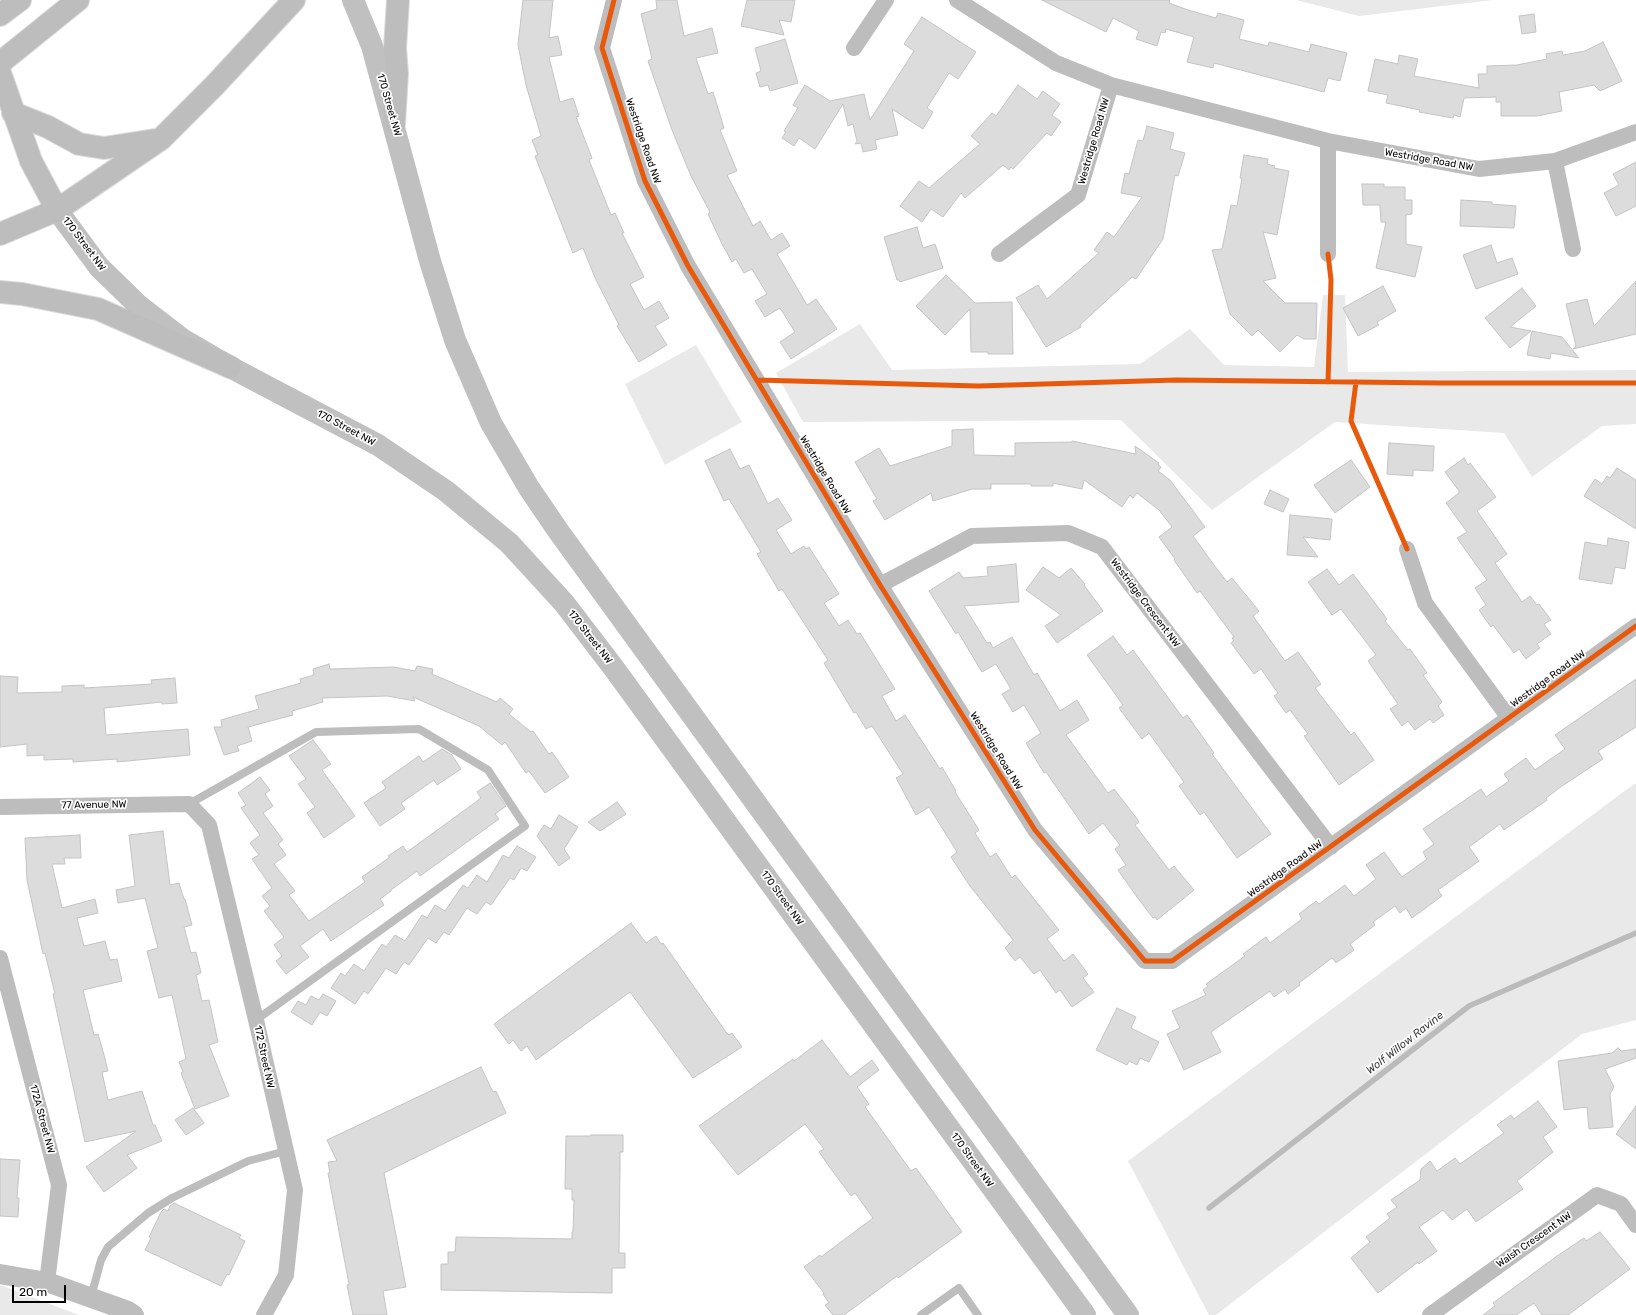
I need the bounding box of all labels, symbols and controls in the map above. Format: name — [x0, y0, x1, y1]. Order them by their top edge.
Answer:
street label: 170 Street NW — [374, 72, 404, 138]
street label: Westridge Road NW — [1076, 96, 1112, 186]
street label: Westridge Road NW — [623, 97, 663, 185]
street label: Westridge Road NW — [1384, 146, 1474, 174]
street label: 170 Street NW — [60, 215, 108, 273]
street label: 170 Street NW — [315, 408, 377, 448]
street label: Westridge Road NW — [797, 433, 853, 517]
street label: Westridge Crescent NW — [1108, 556, 1182, 650]
street label: 170 Street NW — [565, 608, 615, 666]
street label: Westridge Road NW — [1508, 648, 1588, 710]
street label: Westridge Road NW — [967, 710, 1025, 792]
street label: 77 Avenue NW — [61, 798, 127, 812]
street label: Westridge Road NW — [1245, 838, 1325, 900]
street label: 170 Street NW — [758, 868, 806, 928]
water label: Wolf Willow Ravine — [1364, 1009, 1446, 1077]
street label: 172 Street NW — [251, 1024, 277, 1090]
street label: 172A Street NW — [27, 1083, 57, 1155]
street label: 170 Street NW — [948, 1130, 996, 1190]
street label: Walsh Crescent NW — [1494, 1210, 1574, 1270]
scale bar — [14, 1277, 68, 1303]
text: 20 m — [19, 1285, 47, 1299]

